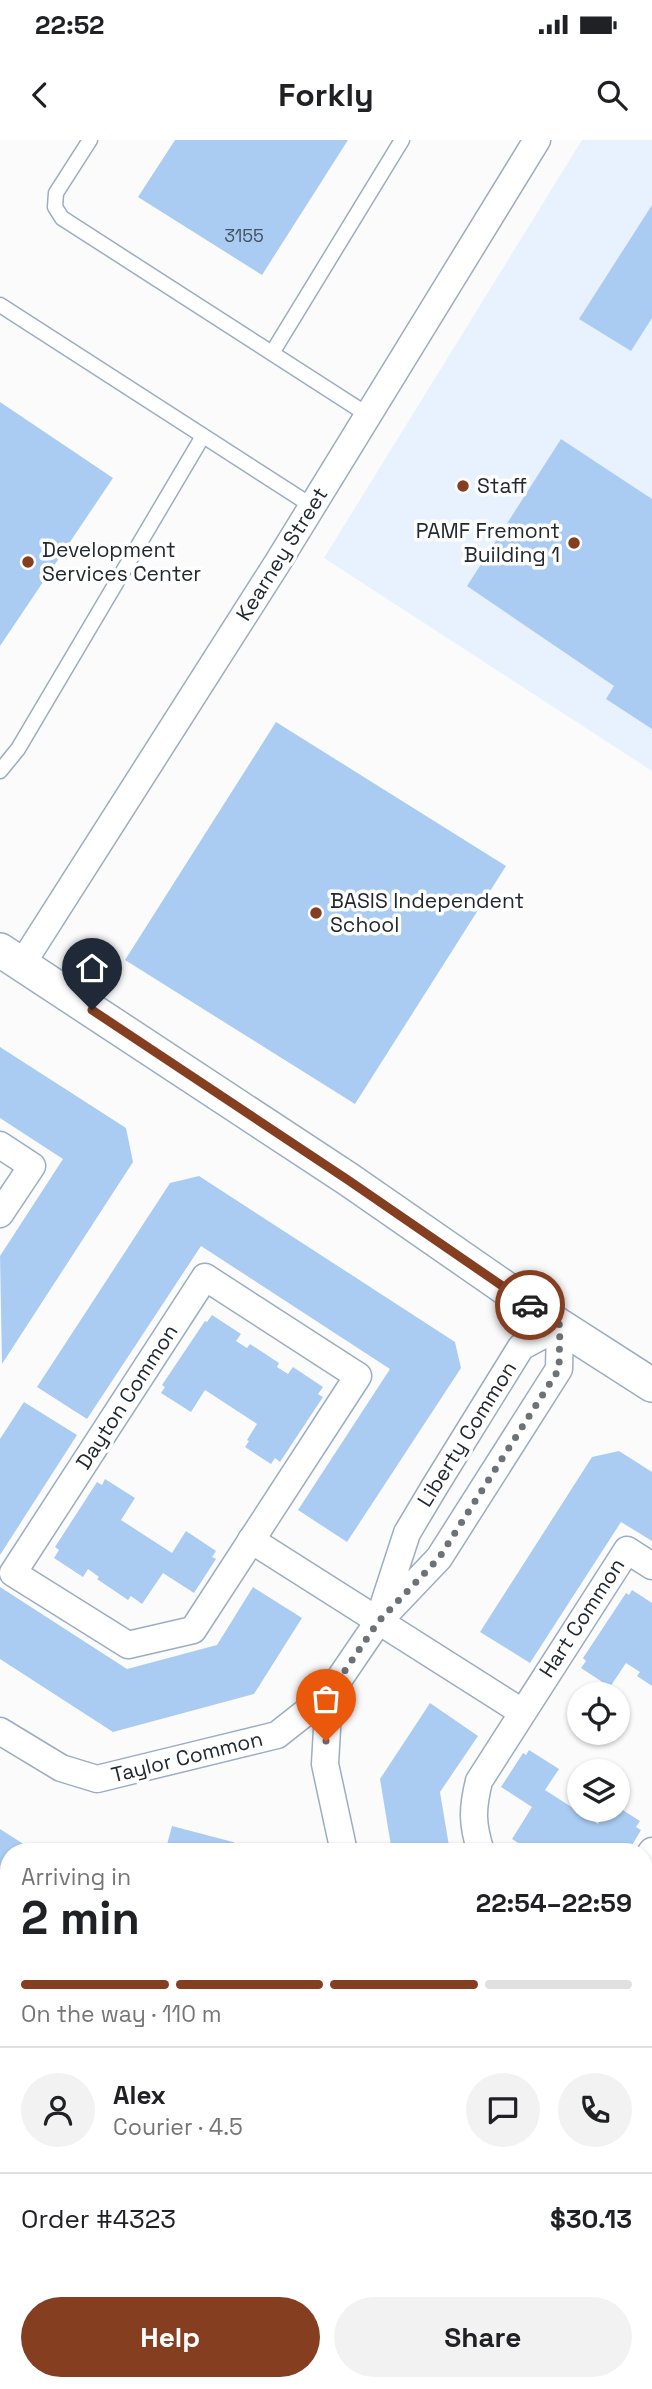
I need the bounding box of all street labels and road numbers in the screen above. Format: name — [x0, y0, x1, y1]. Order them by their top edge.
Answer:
street label: Kearney Street — [230, 482, 333, 626]
street label: Dayton Common — [70, 1319, 184, 1474]
street label: Liberty Common — [411, 1356, 522, 1512]
street label: Hart Common — [533, 1553, 630, 1683]
street label: Taylor Common — [108, 1725, 265, 1788]

